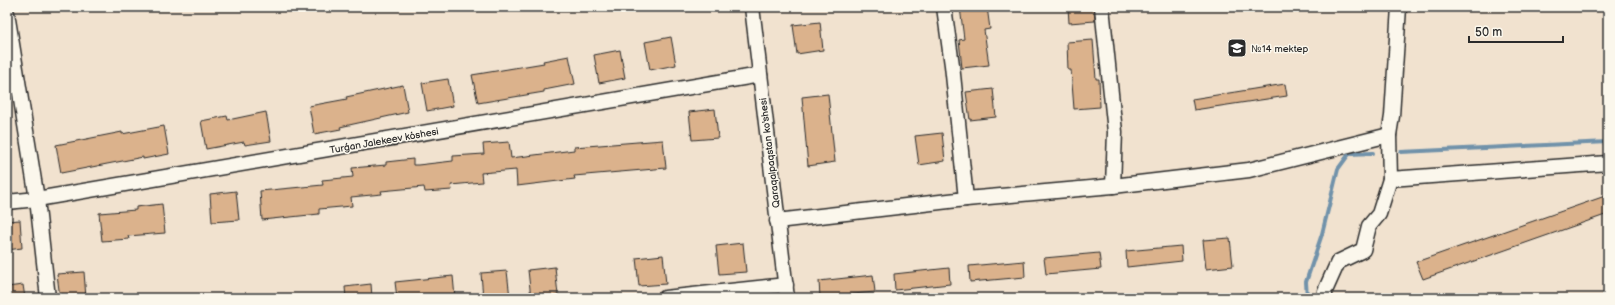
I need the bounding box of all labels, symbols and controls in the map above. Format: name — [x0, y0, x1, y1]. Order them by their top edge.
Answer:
scale bar — [1469, 18, 1563, 44]
text: 50 m — [1475, 25, 1502, 40]
school or university icon: №14 mektep — [1226, 37, 1248, 59]
place label: №14 mektep — [1251, 43, 1308, 55]
street label: Qaraqalpaqstan ko'shesi — [757, 97, 783, 209]
street label: Turǵan Jalekeev kóshesi — [329, 125, 440, 156]

